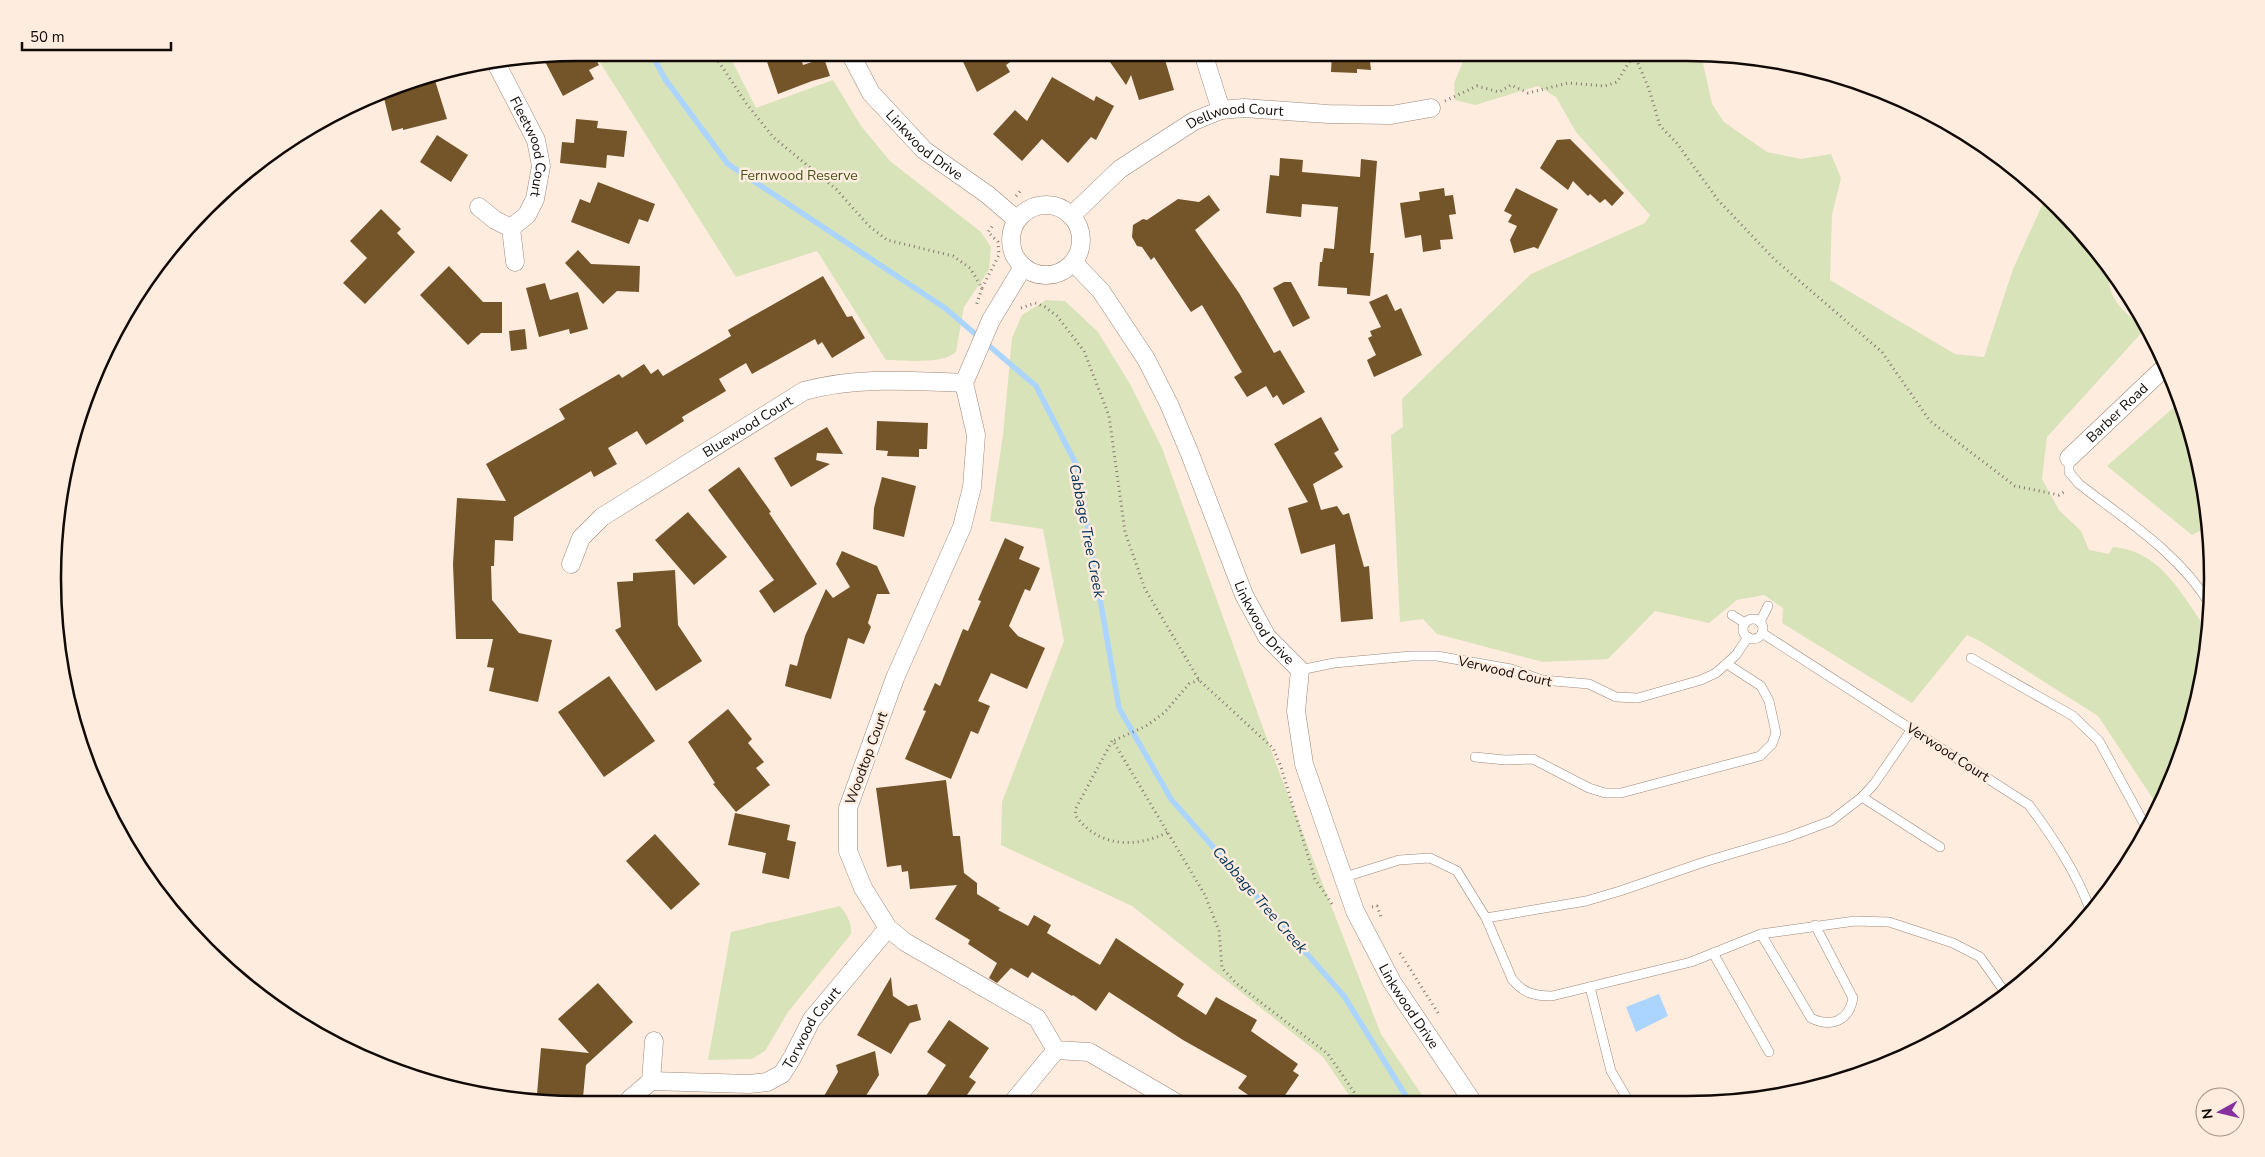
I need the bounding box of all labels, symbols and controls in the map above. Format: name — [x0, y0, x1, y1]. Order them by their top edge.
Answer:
scale bar — [22, 20, 171, 52]
text: 50 m — [30, 27, 65, 47]
street label: Fleetwood Court — [505, 93, 550, 199]
street label: Dellwood Court — [1182, 99, 1284, 134]
street label: Linkwood Drive — [881, 106, 967, 185]
park label: Fernwood Reserve — [740, 166, 858, 185]
street label: Barber Road — [2082, 379, 2152, 447]
street label: Bluewood Court — [699, 391, 796, 462]
water label: Cabbage Tree Creek — [1064, 463, 1110, 600]
street label: Linkwood Drive — [1229, 578, 1298, 669]
street label: Verwood Court — [1455, 651, 1554, 692]
street label: Woodtop Court — [841, 709, 892, 807]
street label: Verwood Court — [1902, 718, 1993, 786]
water label: Cabbage Tree Creek — [1208, 842, 1312, 958]
street label: Linkwood Drive — [1374, 961, 1443, 1053]
street label: Torwood Court — [778, 983, 845, 1073]
north arrow — [2195, 1087, 2245, 1137]
text: N — [2197, 1107, 2218, 1120]

